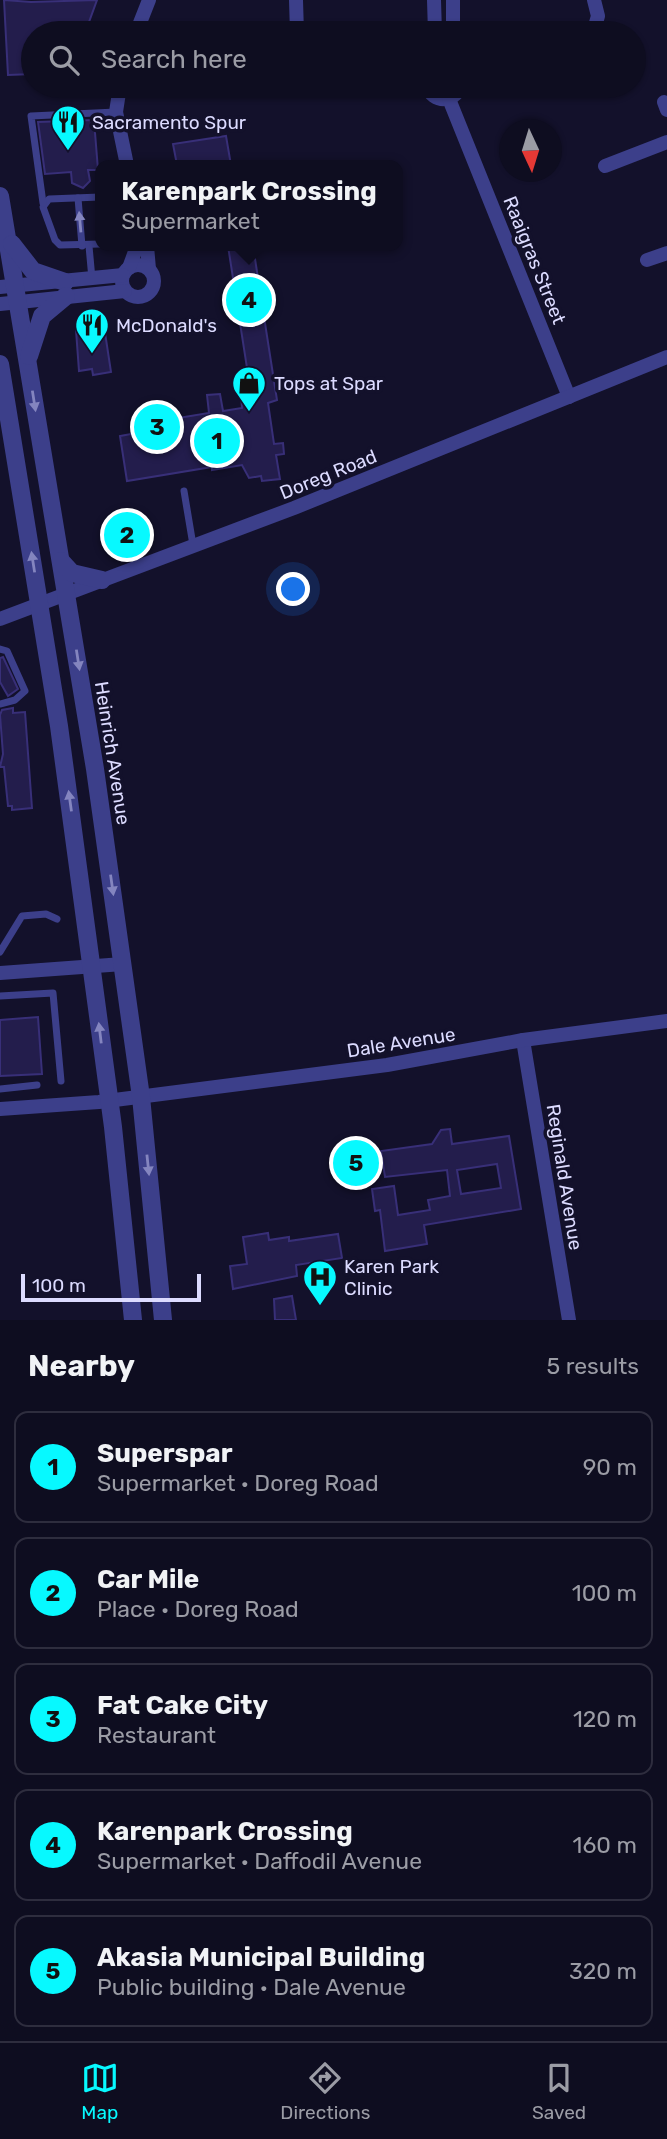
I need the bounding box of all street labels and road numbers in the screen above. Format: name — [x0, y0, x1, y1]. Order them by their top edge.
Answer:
street label: Raaigras Street — [498, 193, 571, 328]
street label: Doreg Road — [276, 445, 380, 504]
street label: Heinrich Avenue — [90, 680, 135, 826]
street label: Dale Avenue — [345, 1023, 457, 1062]
street label: Reginald Avenue — [542, 1102, 587, 1252]

